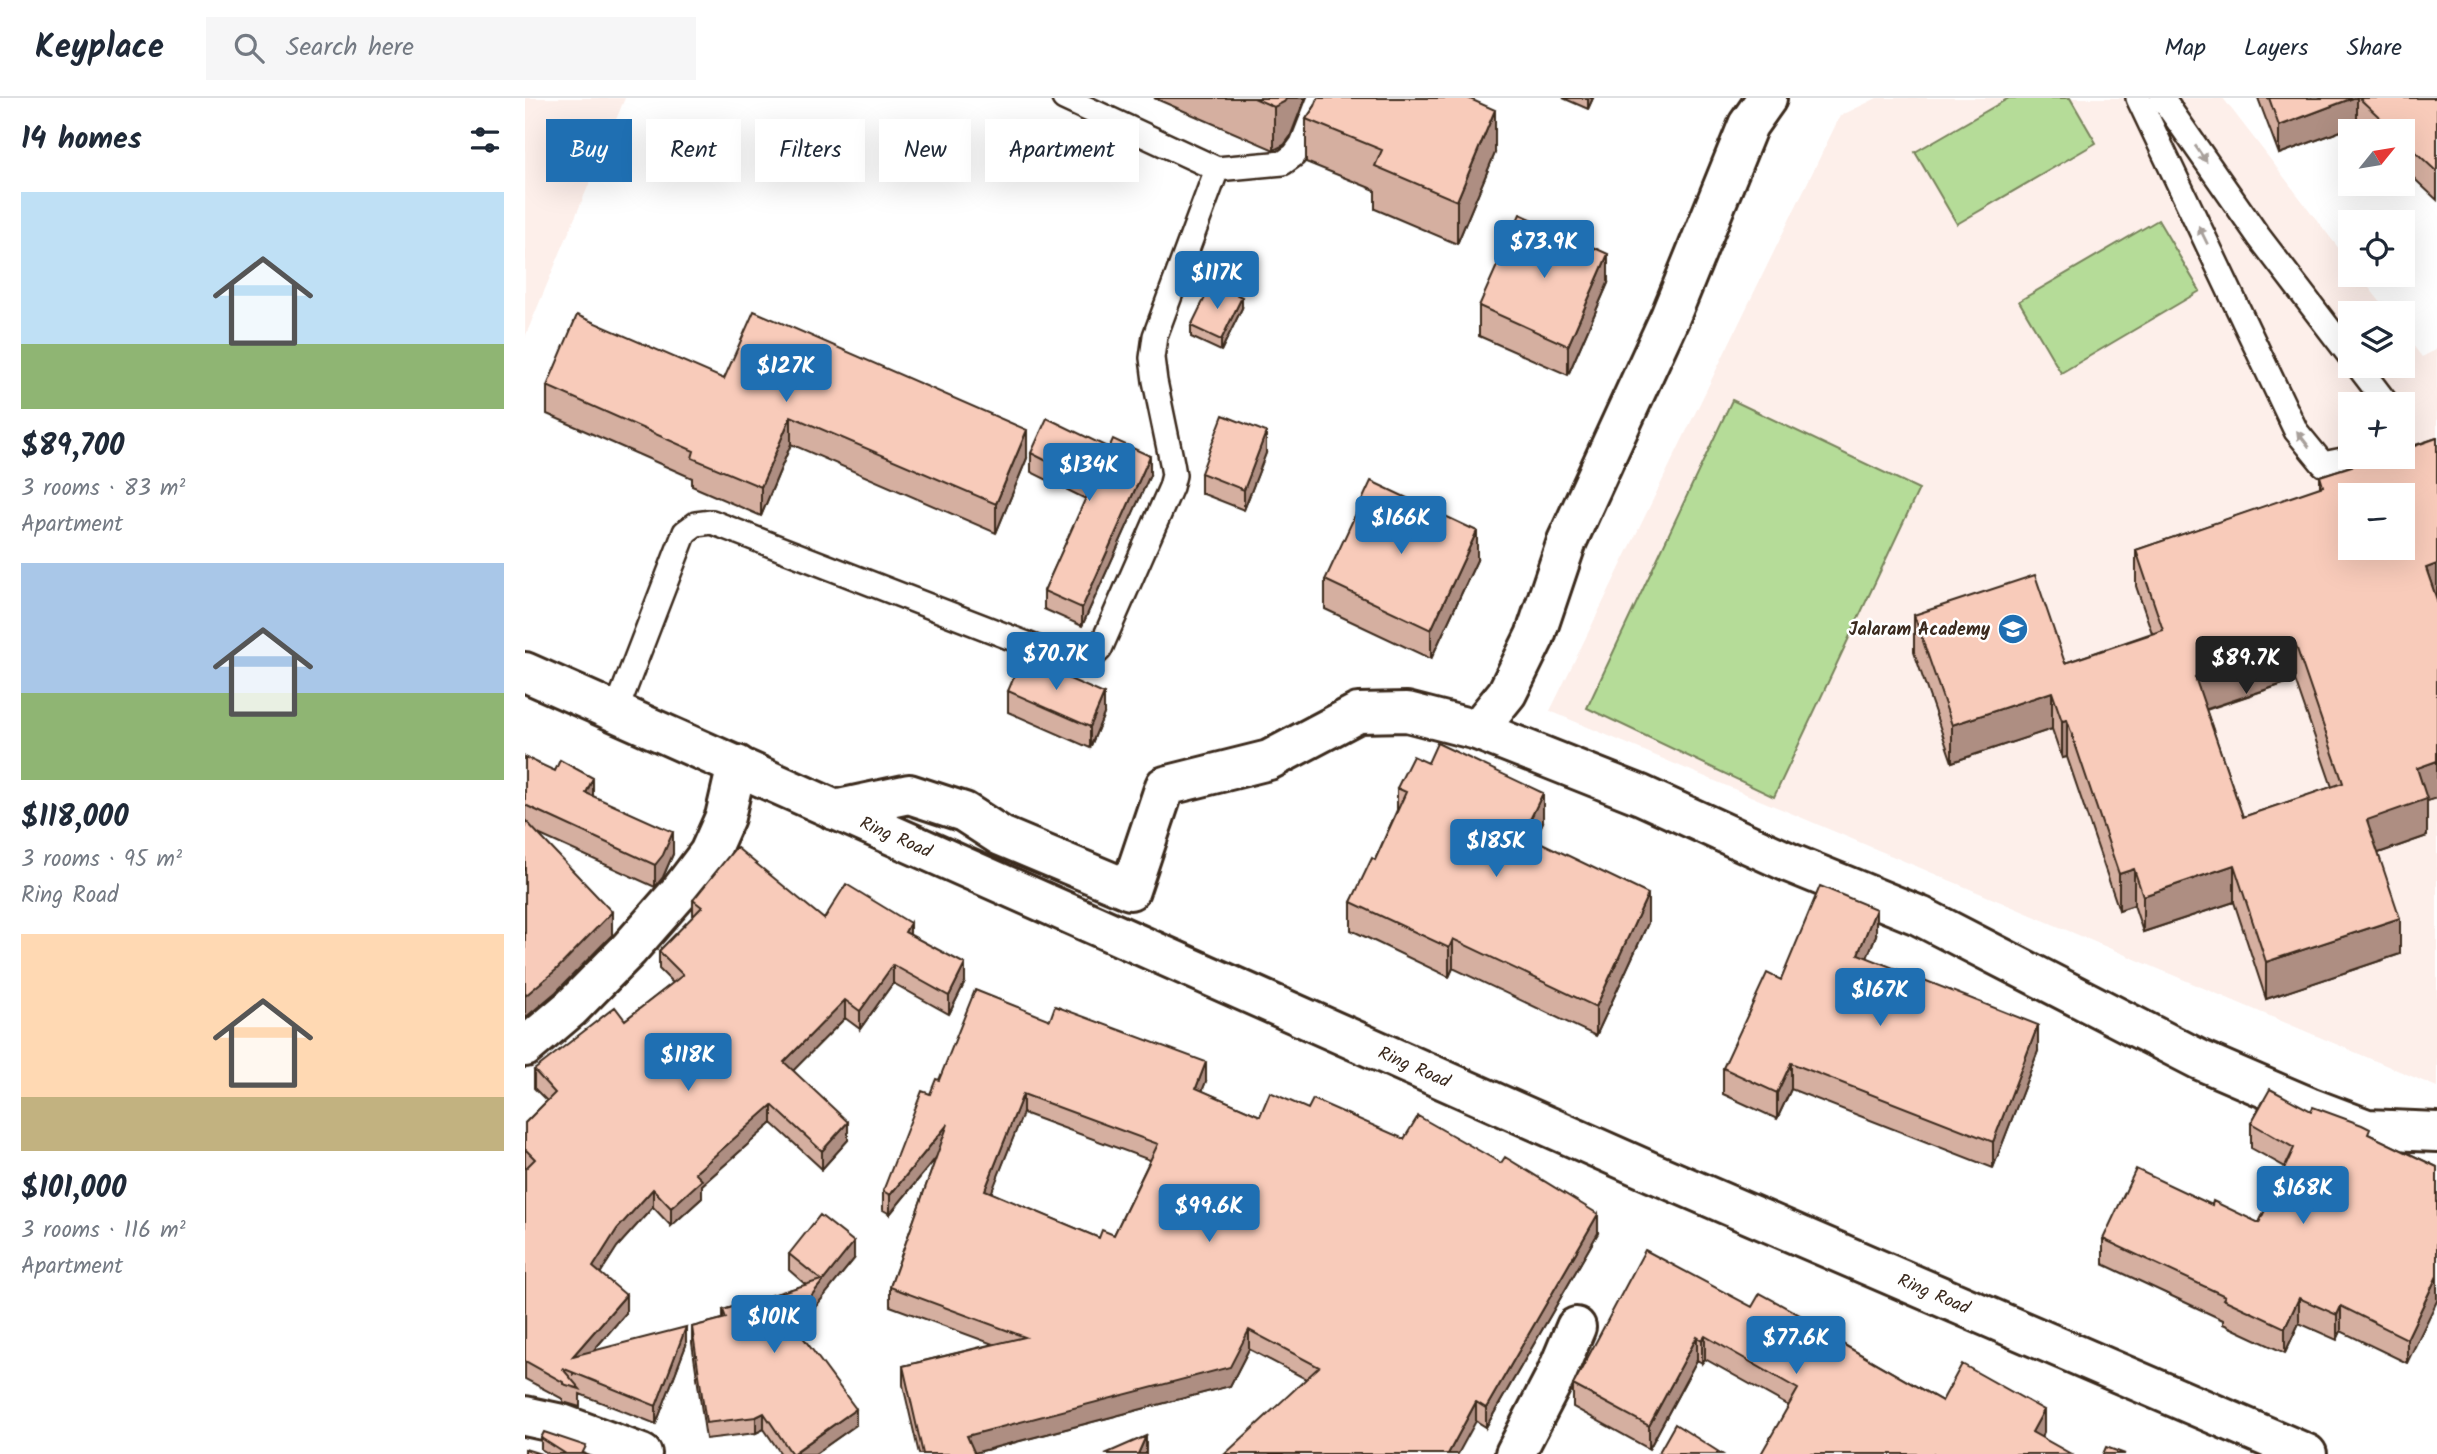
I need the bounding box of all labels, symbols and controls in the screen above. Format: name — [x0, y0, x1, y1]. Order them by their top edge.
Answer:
search box — [206, 17, 696, 80]
text: Keyplace — [35, 22, 164, 75]
text: Search here — [286, 27, 414, 69]
icon: search — [230, 29, 268, 67]
text: Map — [2164, 29, 2206, 68]
text: Layers — [2244, 29, 2308, 68]
text: Share — [2346, 29, 2402, 68]
text: 14 homes — [21, 116, 142, 164]
chip: Buy — [546, 119, 632, 182]
chip: Rent — [646, 119, 741, 182]
chip: Filters — [755, 119, 865, 182]
chip: New — [879, 119, 971, 182]
chip: Apartment — [985, 119, 1139, 182]
north arrow — [2338, 119, 2415, 196]
map controls — [2338, 119, 2415, 560]
icon: filters — [466, 121, 504, 159]
one-way arrow — [2194, 145, 2208, 163]
button: locate — [2338, 210, 2415, 287]
pin: $73.9K — [1487, 220, 1601, 280]
text: $73.9K — [1510, 225, 1578, 261]
one-way arrow — [2198, 225, 2209, 245]
icon: home — [200, 238, 326, 364]
pin: $117K — [1168, 252, 1266, 311]
text: $117K — [1191, 256, 1243, 292]
button: layers — [2338, 301, 2415, 378]
pin: $127K — [737, 344, 835, 404]
text: $127K — [757, 349, 815, 385]
button: + — [2338, 392, 2415, 469]
text: $89,700 — [21, 423, 124, 471]
one-way arrow — [2296, 430, 2310, 448]
pin: $134K — [1040, 444, 1138, 503]
text: $134K — [1059, 448, 1119, 484]
text: 3 rooms · 83 m² — [21, 471, 185, 507]
button: − — [2338, 483, 2415, 560]
pin: $166K — [1352, 496, 1450, 556]
text: $166K — [1371, 501, 1431, 537]
text: Apartment — [21, 507, 123, 543]
icon: home — [200, 609, 326, 735]
school or university icon: Jalaram Academy — [1996, 612, 2030, 646]
place label: Jalaram Academy — [1849, 616, 1991, 645]
pin: $70.7K — [999, 632, 1113, 692]
pin: $89.7K — [2189, 636, 2303, 696]
text: $70.7K — [1023, 637, 1089, 673]
text: $89.7K — [2212, 641, 2280, 677]
text: $118,000 — [21, 794, 129, 842]
street label: Ring Road — [855, 809, 937, 867]
pin: $185K — [1447, 820, 1545, 879]
text: $185K — [1466, 824, 1526, 860]
text: 3 rooms · 95 m² — [21, 842, 182, 878]
text: Ring Road — [21, 878, 118, 914]
pin: $167K — [1831, 968, 1929, 1028]
text: $167K — [1851, 973, 1909, 1009]
icon: home — [200, 980, 326, 1106]
pin: $118K — [639, 1034, 737, 1093]
text: $118K — [661, 1038, 715, 1074]
street label: Ring Road — [1373, 1039, 1455, 1097]
text: $101,000 — [21, 1165, 126, 1213]
pin: $168K — [2254, 1166, 2352, 1226]
text: $168K — [2273, 1171, 2333, 1207]
pin: $99.6K — [1152, 1184, 1266, 1244]
text: $99.6K — [1175, 1189, 1243, 1225]
text: 3 rooms · 116 m² — [21, 1213, 186, 1249]
text: Apartment — [21, 1249, 123, 1285]
street label: Ring Road — [1893, 1267, 1975, 1324]
pin: $101K — [725, 1296, 823, 1355]
text: $101K — [747, 1300, 801, 1336]
pin: $77.6K — [1739, 1316, 1853, 1376]
text: $77.6K — [1762, 1321, 1830, 1357]

